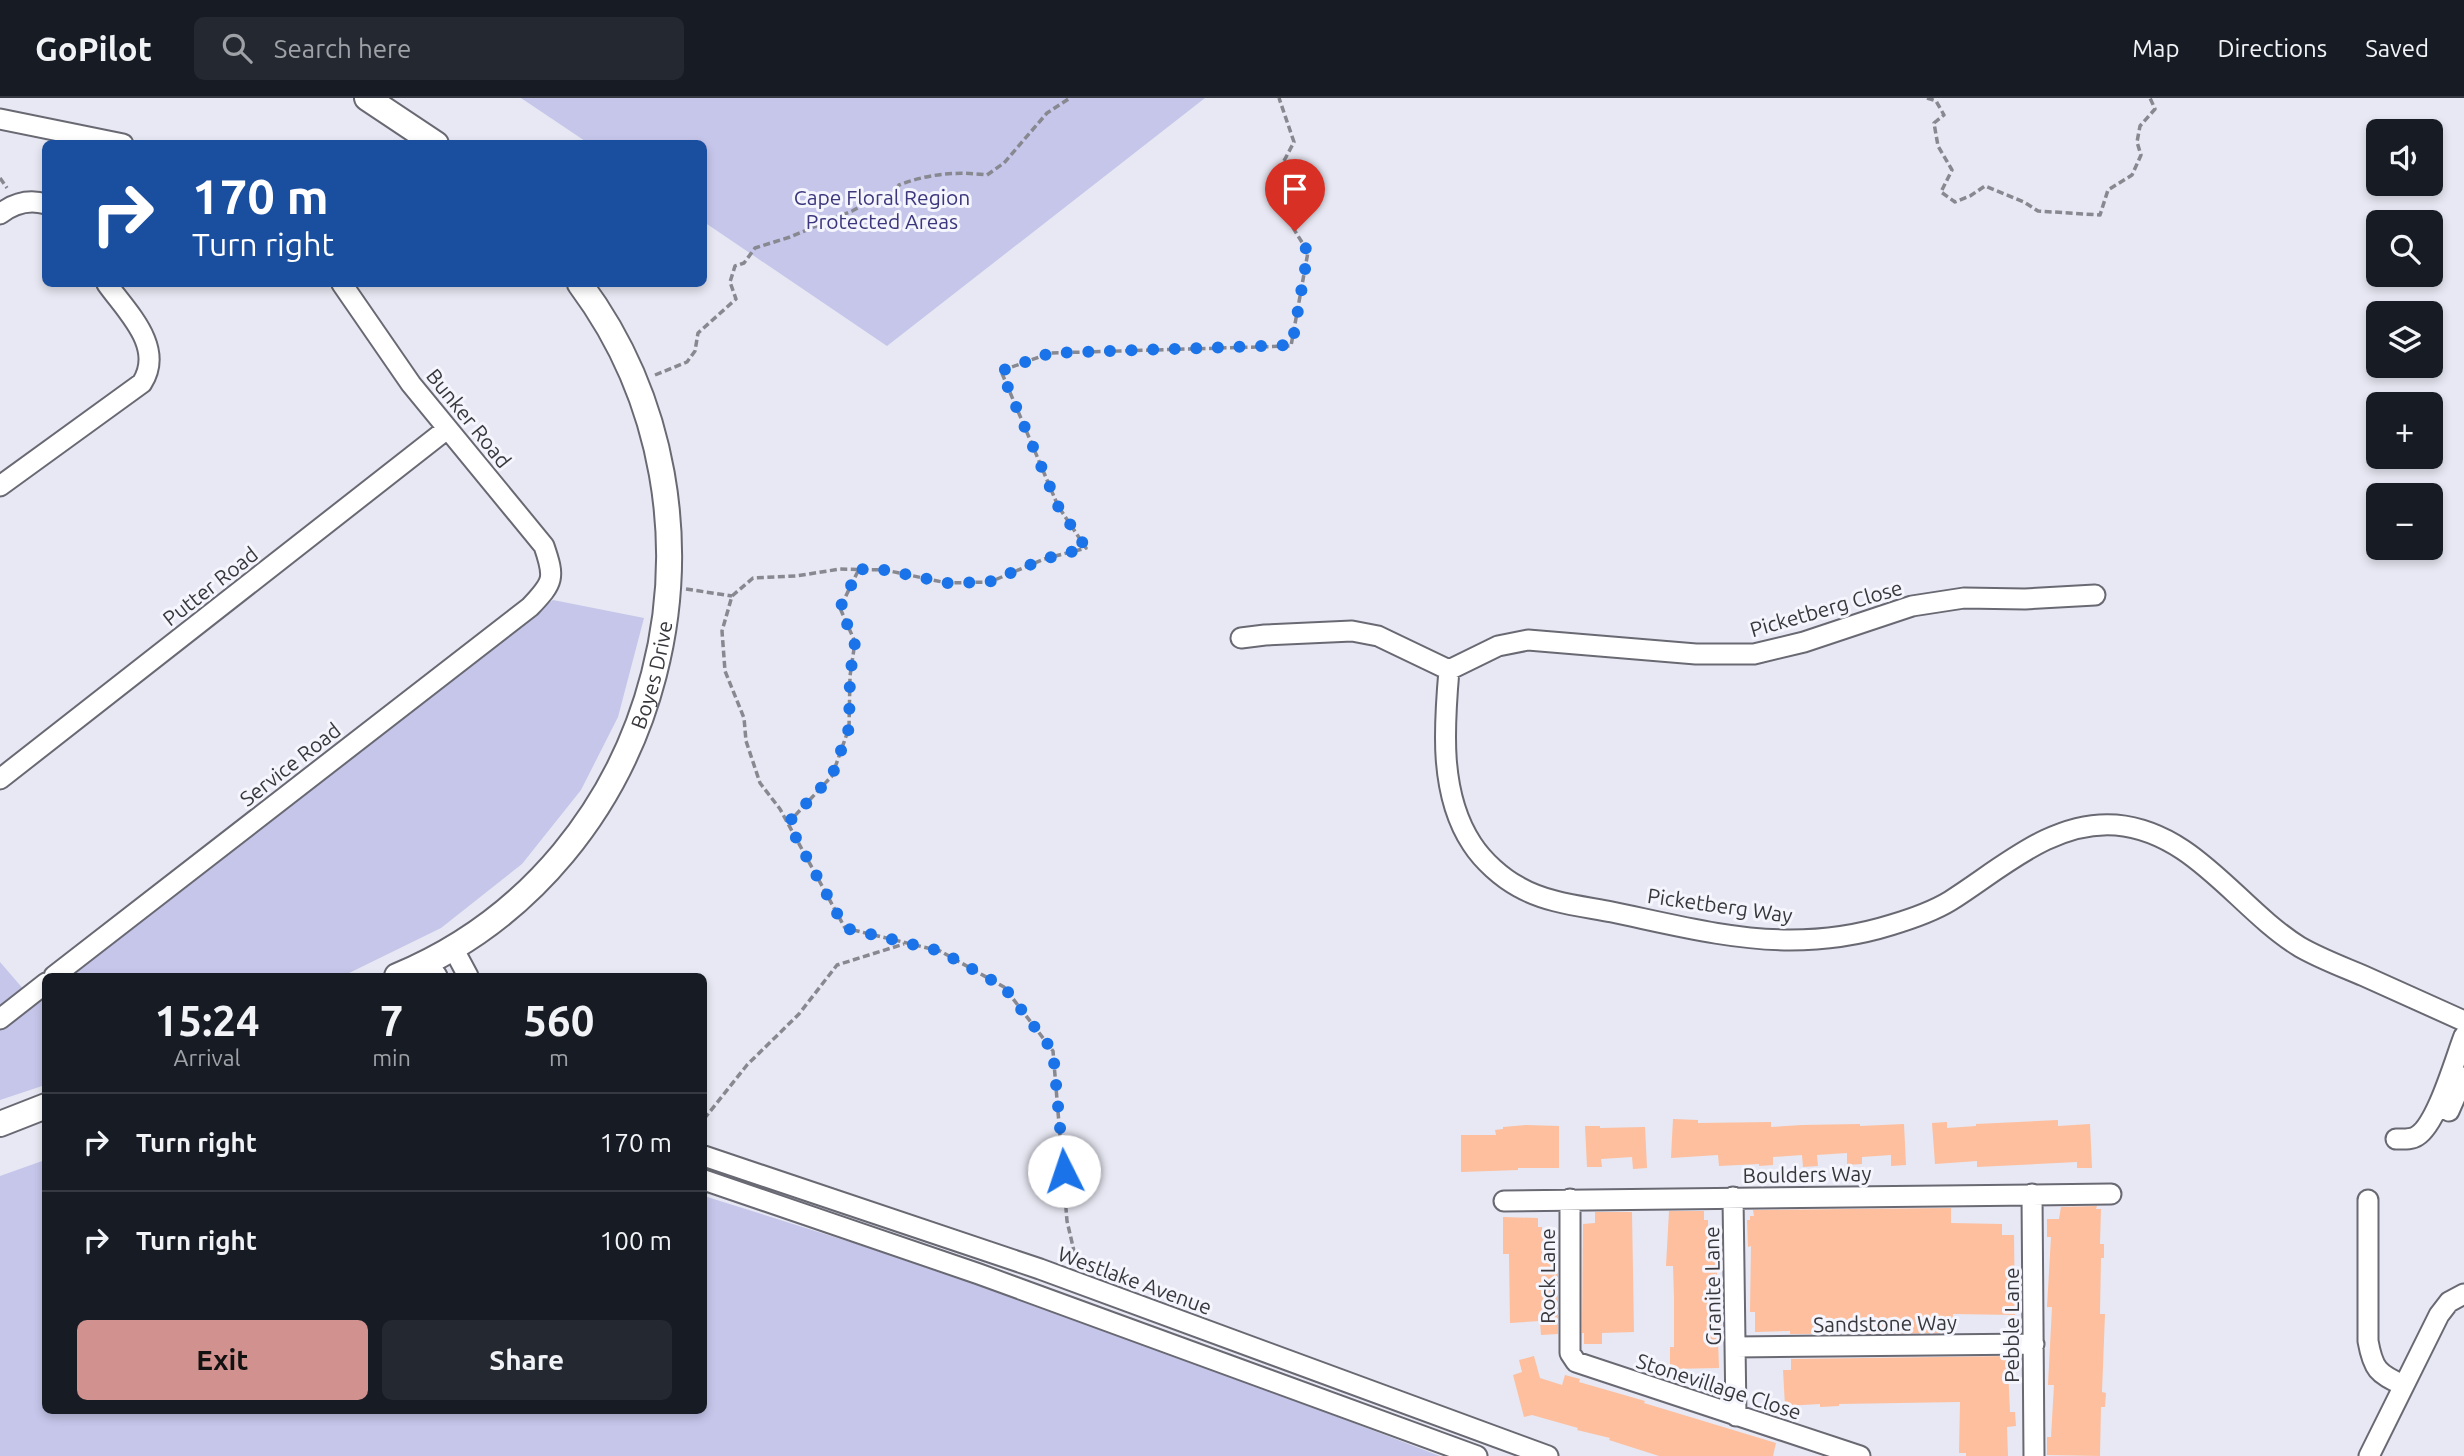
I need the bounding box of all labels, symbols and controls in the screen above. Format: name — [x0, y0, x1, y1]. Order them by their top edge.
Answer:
search box — [194, 17, 684, 80]
icon: search — [218, 29, 256, 67]
text: GoPilot — [35, 30, 152, 67]
text: Search here — [274, 34, 411, 63]
text: Map — [2132, 35, 2179, 62]
text: Directions — [2217, 35, 2327, 62]
text: Saved — [2365, 35, 2429, 62]
map controls — [2366, 119, 2443, 560]
button: sound — [2366, 119, 2443, 196]
pin — [1265, 159, 1325, 231]
icon: right — [77, 168, 168, 259]
text: 170 m — [192, 168, 329, 223]
icon: arrive — [1276, 170, 1314, 208]
park label: Cape Floral Region Protected Areas — [794, 185, 970, 233]
button: search — [2366, 210, 2443, 287]
text: Turn right — [192, 226, 334, 262]
button: layers — [2366, 301, 2443, 378]
street label: Bunker Road — [422, 364, 516, 472]
button: + — [2366, 392, 2443, 469]
button: − — [2366, 483, 2443, 560]
street label: Putter Road — [158, 542, 262, 630]
street label: Picketberg Close — [1747, 575, 1905, 641]
street label: Boyes Drive — [626, 619, 676, 732]
street label: Service Road — [235, 717, 345, 811]
street label: Picketberg Way — [1646, 883, 1794, 927]
text: 15:24 — [155, 997, 260, 1044]
text: 7 — [380, 997, 403, 1044]
text: 560 — [523, 997, 594, 1044]
text: Arrival — [174, 1045, 241, 1070]
text: min — [372, 1045, 411, 1070]
text: m — [549, 1045, 569, 1070]
icon: right — [77, 1123, 115, 1161]
text: Turn right — [136, 1128, 257, 1157]
text: 170 m — [600, 1128, 672, 1157]
position arrow — [1027, 1134, 1101, 1208]
street label: Boulders Way — [1742, 1161, 1872, 1187]
icon: right — [77, 1221, 115, 1259]
text: Turn right — [136, 1226, 257, 1255]
text: 100 m — [600, 1226, 672, 1255]
street label: Granite Lane — [1699, 1226, 1725, 1346]
street label: Rock Lane — [1535, 1228, 1559, 1324]
street label: Westlake Avenue — [1055, 1241, 1215, 1319]
street label: Pebble Lane — [1999, 1267, 2023, 1383]
street label: Sandstone Way — [1813, 1310, 1957, 1336]
button: Exit — [77, 1320, 368, 1400]
button: Share — [382, 1320, 672, 1400]
street label: Stonevillage Close — [1633, 1348, 1805, 1424]

